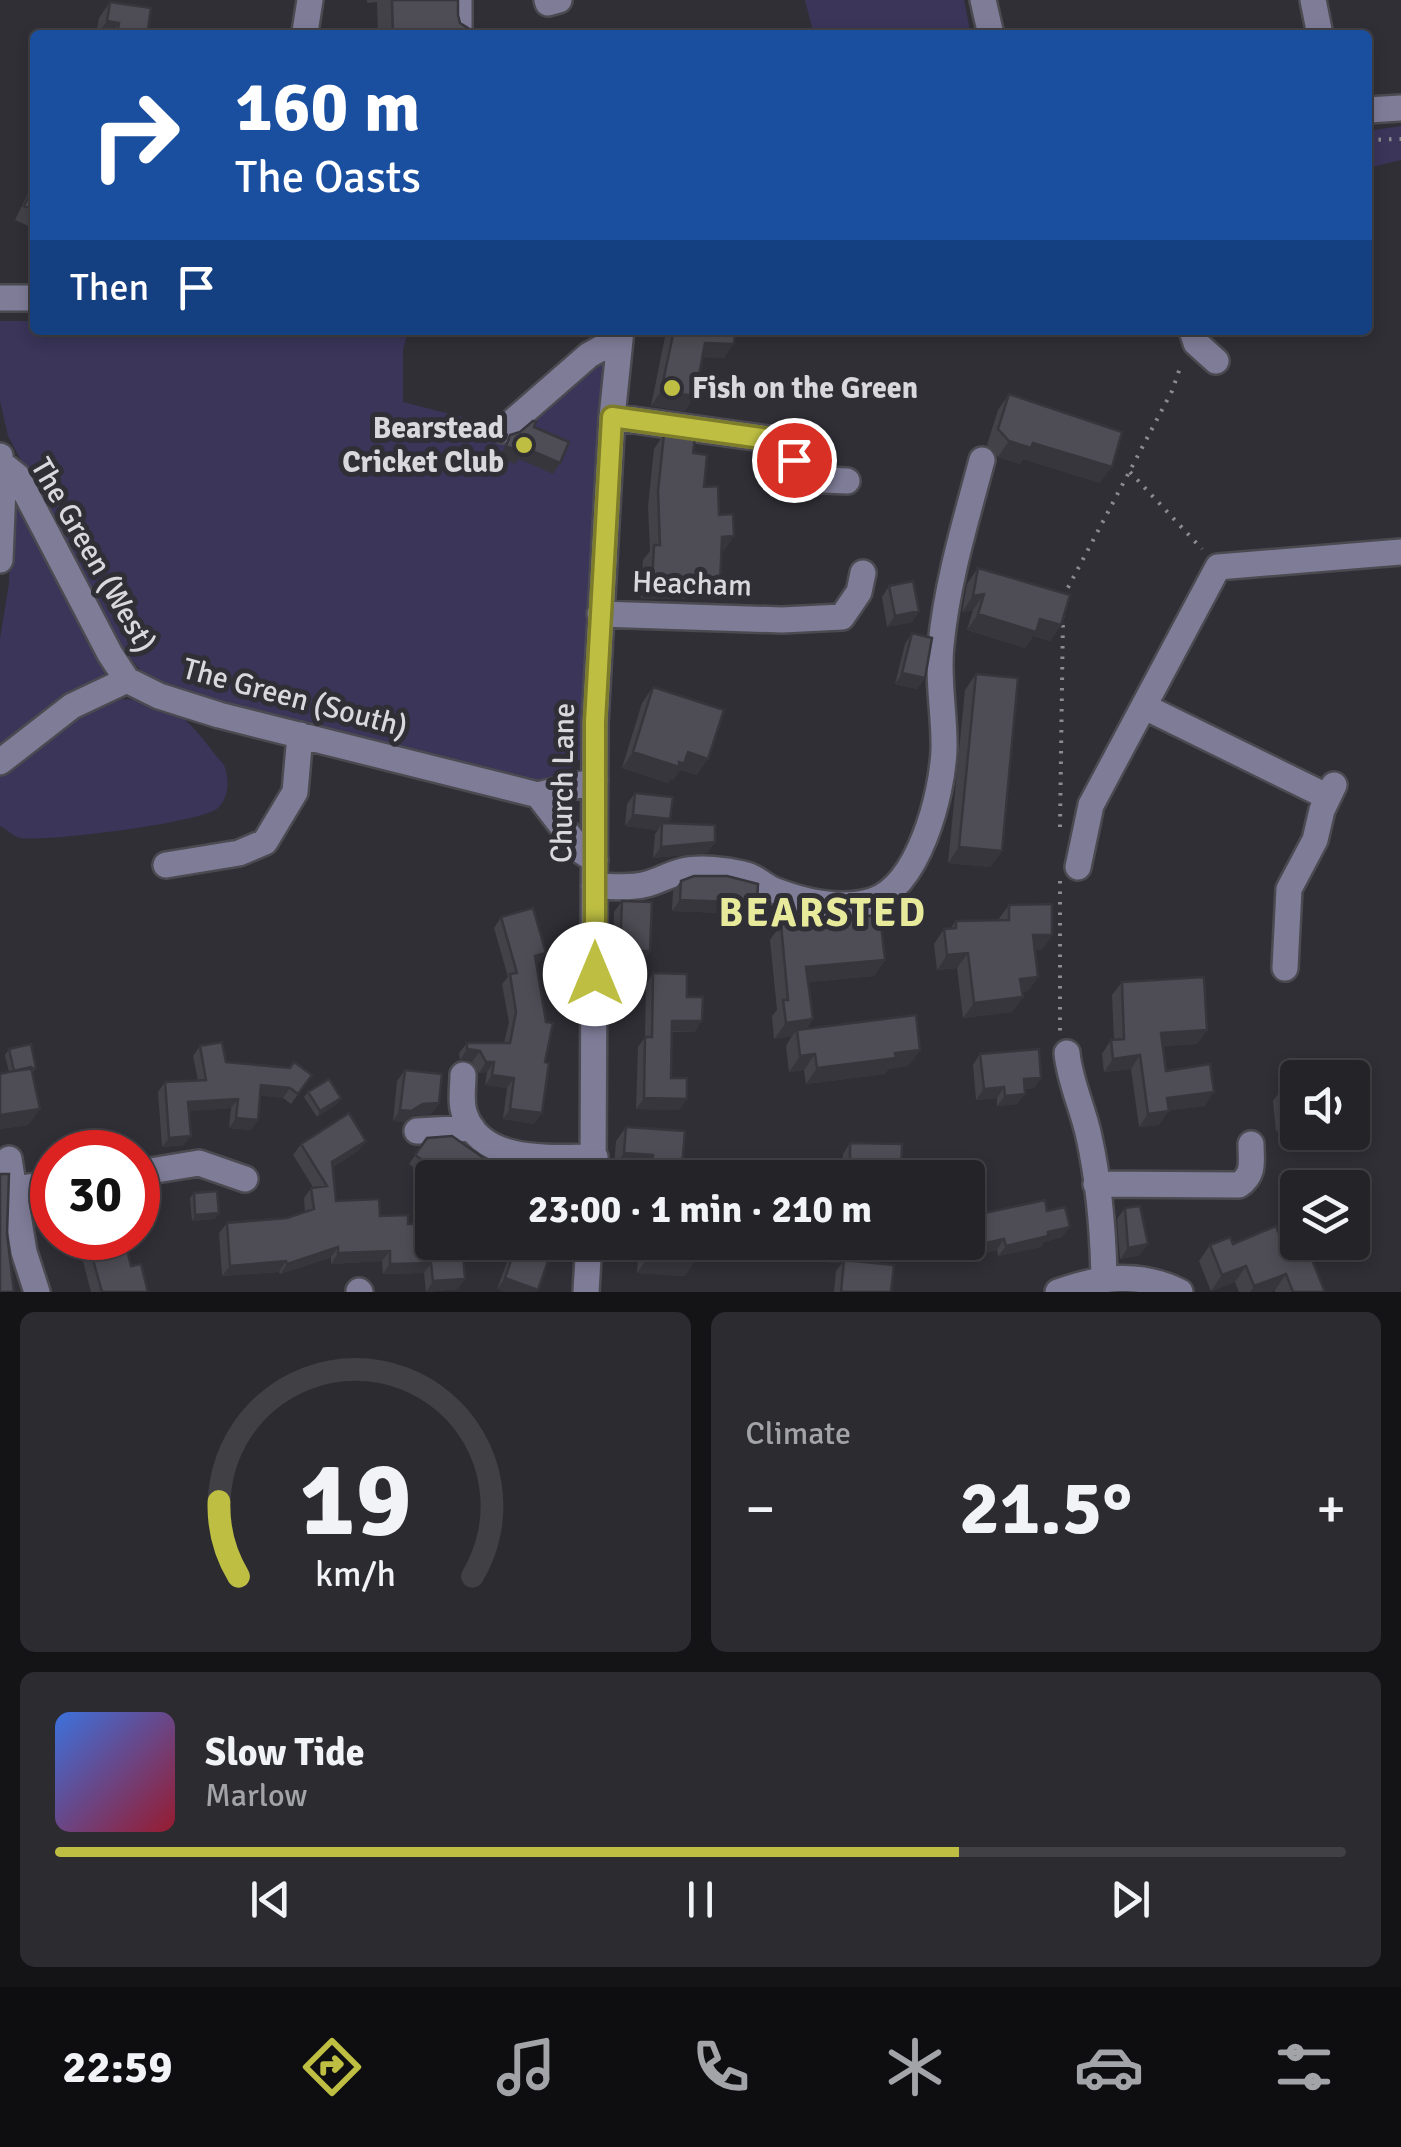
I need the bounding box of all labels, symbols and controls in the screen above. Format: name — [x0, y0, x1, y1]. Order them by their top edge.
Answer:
text: 160 m — [235, 64, 420, 150]
icon: right — [70, 70, 200, 200]
text: The Oasts — [235, 150, 421, 205]
icon: arrive — [169, 260, 224, 315]
text: Then — [70, 264, 149, 311]
place label: Fish on the Green — [692, 370, 918, 407]
marker: Fish on the Green — [661, 377, 683, 399]
place label: Bearstead Cricket Club — [342, 410, 504, 481]
pin — [752, 418, 837, 503]
icon: arrive — [767, 433, 822, 488]
marker: Bearstead Cricket Club — [513, 434, 535, 456]
street label: The Green (West) — [22, 451, 164, 659]
street label: Heacham — [631, 563, 753, 605]
street label: The Green (South) — [179, 650, 411, 746]
street label: Church Lane — [543, 703, 583, 863]
district label: BEARSTED — [718, 888, 928, 938]
position arrow — [543, 922, 647, 1026]
map controls — [1280, 1060, 1370, 1260]
button: sound — [1280, 1060, 1370, 1150]
speed limit sign: 30 — [30, 1130, 160, 1260]
button: layers — [1280, 1170, 1370, 1260]
text: 23:00 · 1 min · 210 m — [528, 1186, 872, 1233]
text: Climate — [746, 1414, 851, 1453]
text: 19 — [299, 1436, 411, 1564]
text: 21.5° — [959, 1462, 1132, 1555]
text: − — [746, 1475, 775, 1543]
text: + — [1316, 1475, 1346, 1543]
text: km/h — [315, 1552, 396, 1596]
text: Slow Tide — [205, 1729, 365, 1776]
text: Marlow — [205, 1776, 307, 1815]
icon: previous — [243, 1872, 298, 1927]
icon: pause — [673, 1872, 728, 1927]
icon: next — [1103, 1872, 1158, 1927]
icon: directions — [297, 2032, 367, 2102]
icon: music — [491, 2032, 561, 2102]
icon: phone — [686, 2032, 756, 2102]
icon: climate — [880, 2032, 950, 2102]
icon: car — [1074, 2032, 1144, 2102]
icon: filters — [1269, 2032, 1339, 2102]
text: 22:59 — [62, 2040, 173, 2095]

